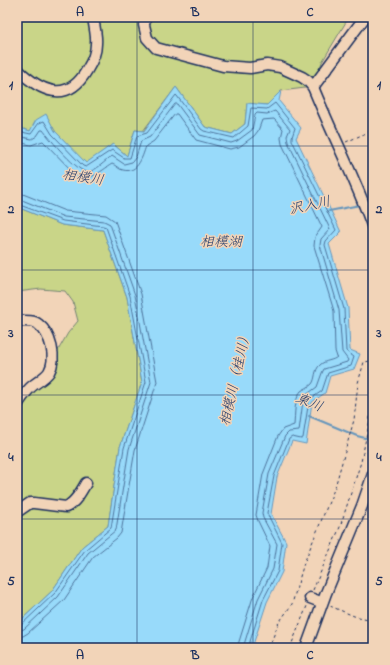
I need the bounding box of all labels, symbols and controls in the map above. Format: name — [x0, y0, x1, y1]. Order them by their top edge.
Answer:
text: A — [76, 3, 84, 22]
text: B — [190, 3, 200, 22]
text: C — [306, 3, 314, 22]
text: 1 — [9, 76, 14, 95]
text: 1 — [377, 76, 382, 95]
water label: 相模川 — [61, 164, 105, 192]
water label: 沢入川 — [287, 191, 333, 221]
text: 2 — [7, 200, 15, 219]
text: 2 — [375, 200, 383, 219]
water label: 相模湖 — [200, 232, 243, 253]
text: 3 — [7, 324, 14, 343]
text: 3 — [375, 324, 382, 343]
water label: 相模川（桂川） — [215, 328, 257, 428]
water label: 東川 — [292, 388, 326, 418]
text: 4 — [7, 448, 14, 467]
text: 4 — [375, 448, 382, 467]
text: 5 — [7, 572, 15, 591]
text: 5 — [375, 572, 383, 591]
text: A — [76, 646, 84, 665]
text: B — [190, 646, 200, 665]
text: C — [306, 646, 314, 665]

